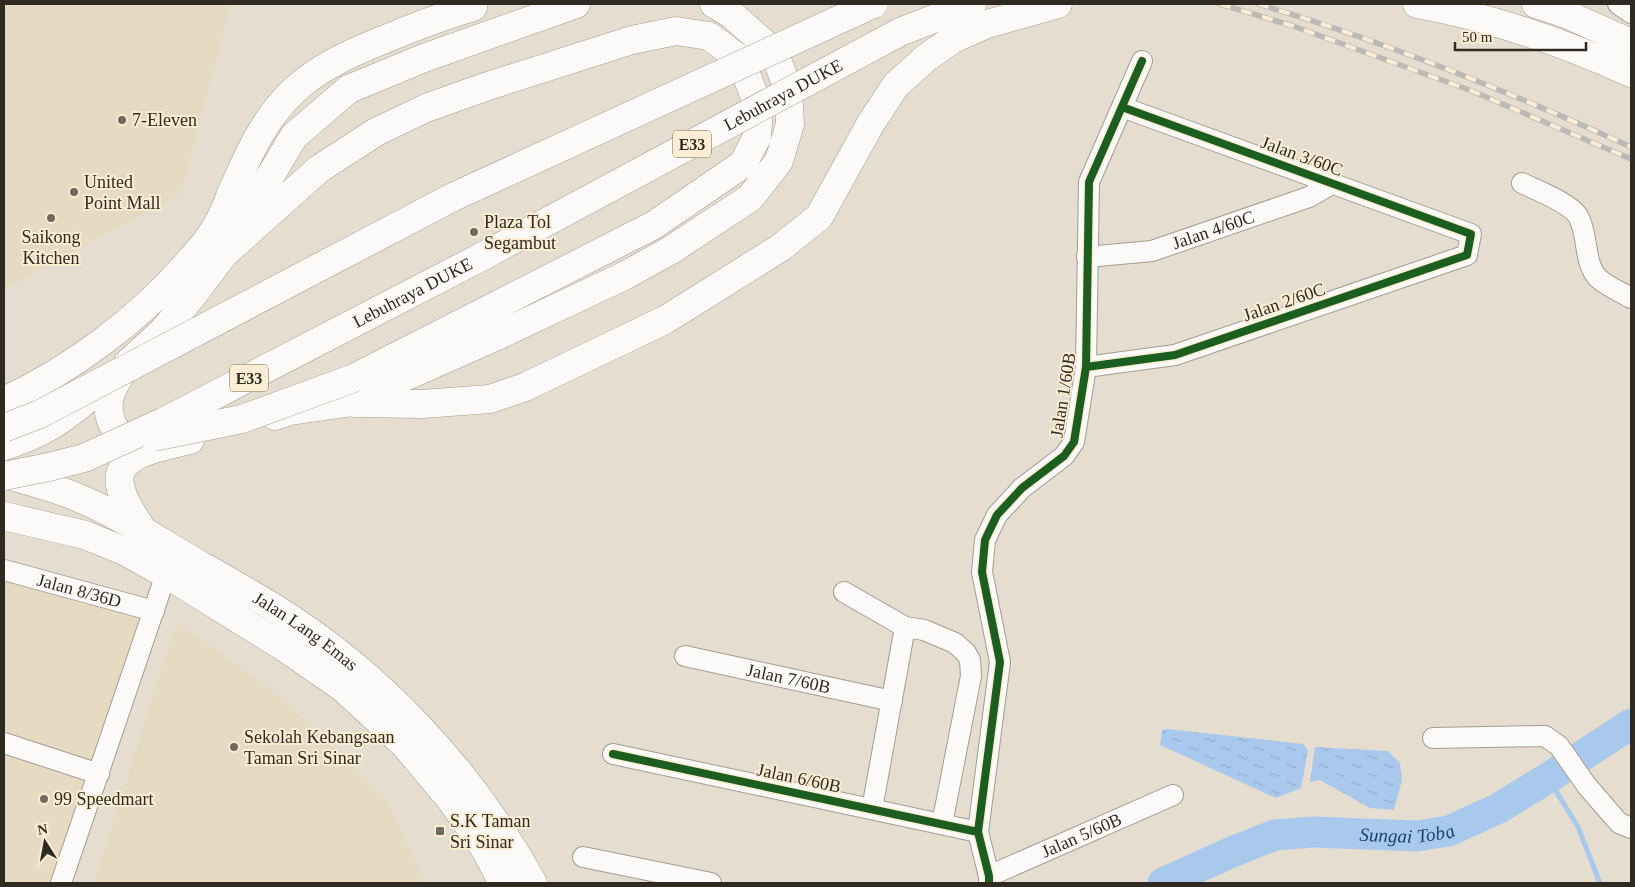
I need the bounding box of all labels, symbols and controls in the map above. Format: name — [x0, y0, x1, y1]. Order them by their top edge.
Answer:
scale bar — [1455, 20, 1586, 52]
text: 50 m — [1462, 29, 1493, 45]
street label: Lebuhraya DUKE — [720, 55, 846, 135]
place label: 7-Eleven — [132, 110, 197, 130]
marker: 7-Eleven — [116, 114, 128, 126]
road number: E33 — [673, 130, 711, 158]
street label: Jalan 3/60C — [1258, 132, 1346, 180]
place label: United Point Mall — [84, 172, 161, 213]
marker: United Point Mall — [68, 186, 80, 198]
street label: Jalan 4/60C — [1169, 207, 1257, 253]
marker: Saikong Kitchen — [45, 212, 57, 224]
place label: Plaza Tol Segambut — [484, 212, 556, 253]
marker: Plaza Tol Segambut — [468, 226, 480, 238]
place label: Saikong Kitchen — [21, 227, 81, 268]
street label: Lebuhraya DUKE — [350, 253, 476, 332]
street label: Jalan 2/60C — [1240, 279, 1328, 325]
street label: Jalan 1/60B — [1046, 351, 1080, 439]
road number: E33 — [230, 364, 268, 392]
street label: Jalan 8/36D — [35, 570, 124, 612]
street label: Jalan Lang Emas — [250, 588, 362, 675]
street label: Jalan 7/60B — [745, 660, 833, 697]
place label: Sekolah Kebangsaan Taman Sri Sinar — [244, 727, 394, 768]
marker: Sekolah Kebangsaan Taman Sri Sinar — [228, 741, 240, 753]
street label: Jalan 6/60B — [755, 759, 843, 797]
place label: 99 Speedmart — [54, 789, 153, 809]
marker: 99 Speedmart — [38, 793, 50, 805]
street label: Jalan 5/60B — [1038, 809, 1125, 862]
place label: S.K Taman Sri Sinar — [450, 811, 530, 852]
north arrow — [20, 817, 70, 867]
water label: Sungai Toba — [1359, 820, 1458, 847]
text: N — [36, 821, 49, 838]
marker: S.K Taman Sri Sinar — [434, 825, 446, 837]

